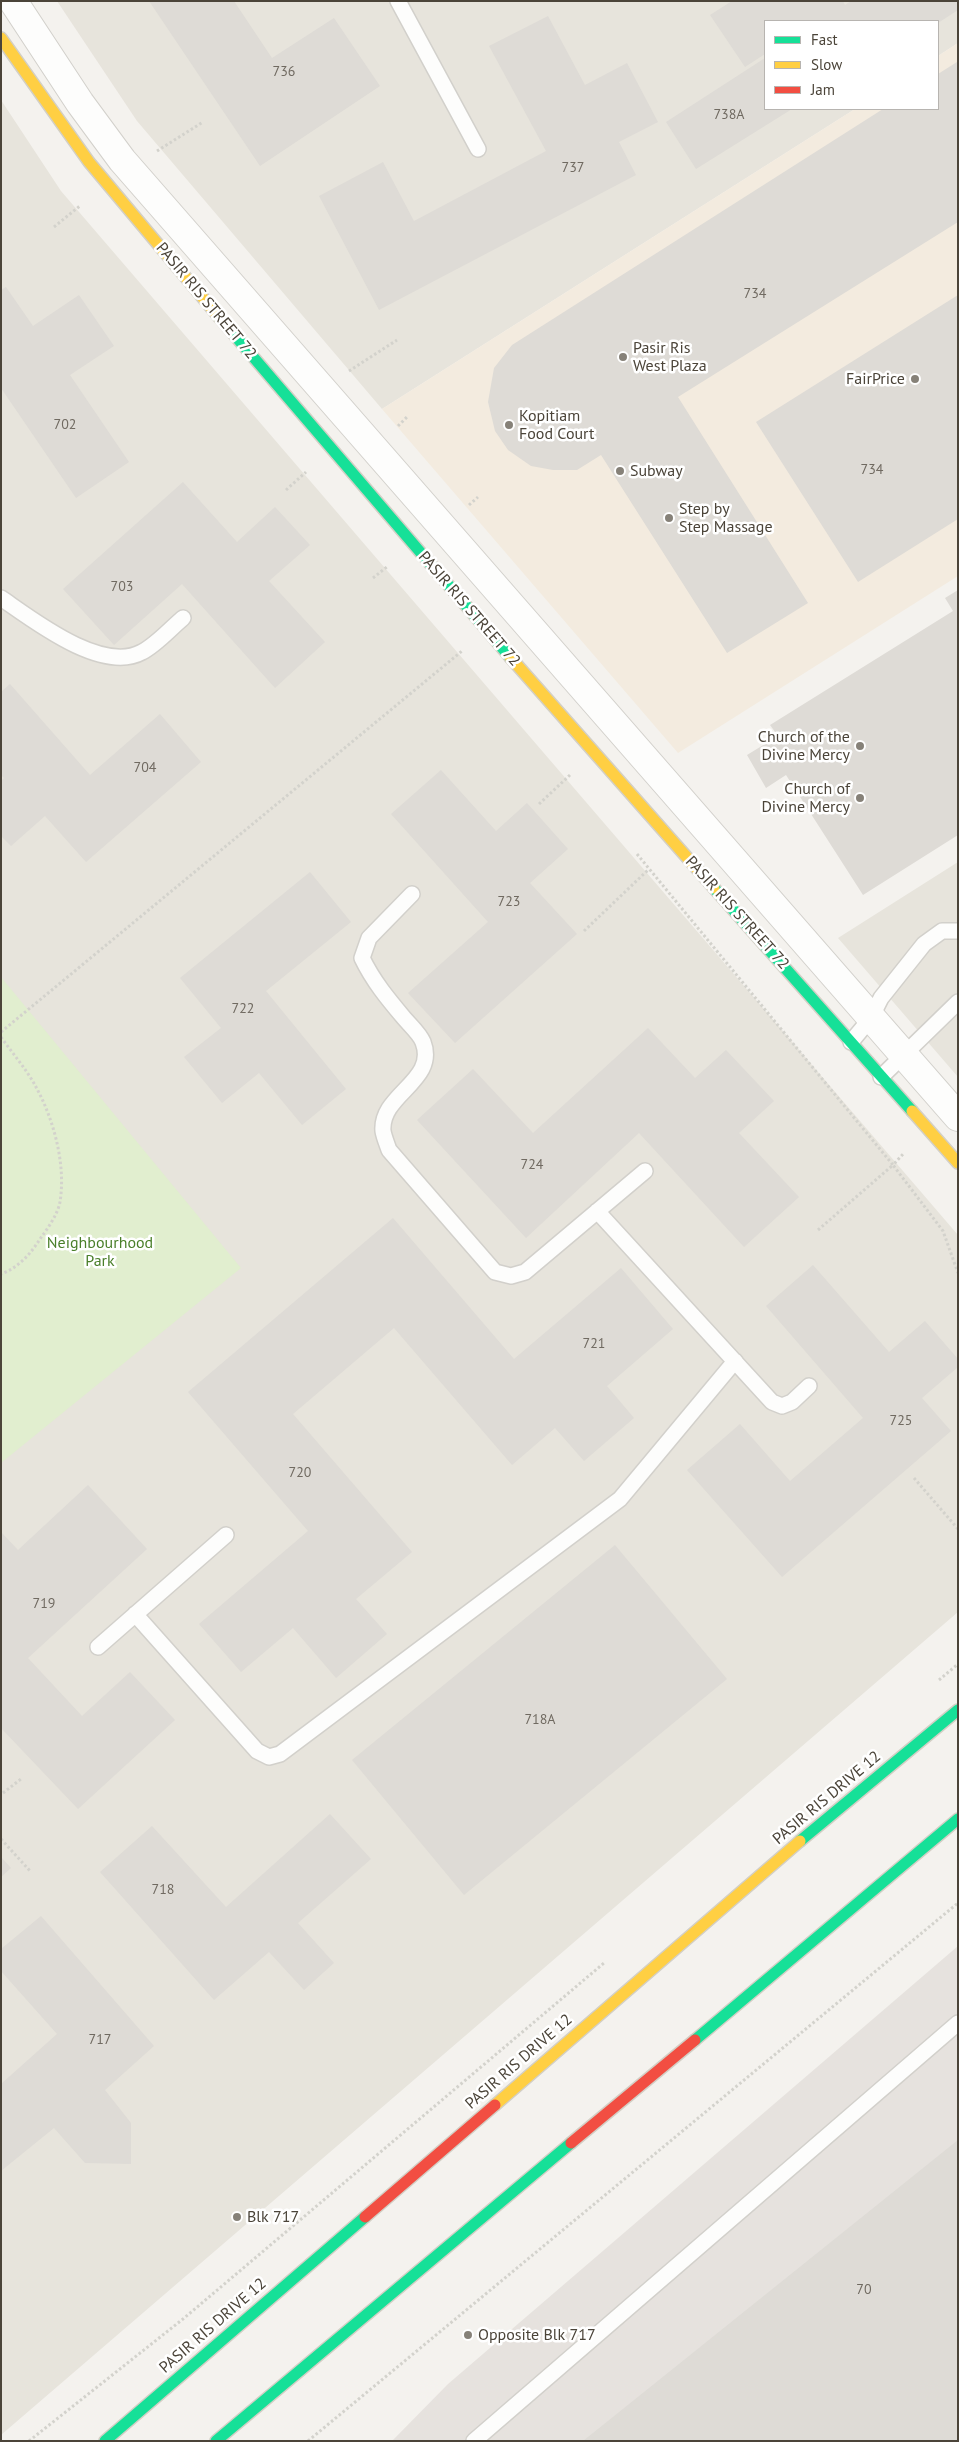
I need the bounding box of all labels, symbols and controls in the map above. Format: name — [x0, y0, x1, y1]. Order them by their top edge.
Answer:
legend — [764, 20, 939, 110]
text: Fast — [811, 30, 838, 49]
text: Slow — [811, 55, 842, 74]
house number: 736 — [273, 64, 295, 80]
text: Jam — [811, 80, 835, 99]
house number: 738A — [713, 107, 745, 123]
house number: 737 — [562, 160, 584, 176]
street label: PASIR RIS STREET 72 — [152, 239, 260, 363]
house number: 734 — [744, 286, 766, 302]
place label: Pasir Ris West Plaza — [633, 338, 707, 376]
marker: Pasir Ris West Plaza — [617, 351, 629, 363]
place label: FairPrice — [846, 369, 905, 389]
marker: FairPrice — [909, 373, 921, 385]
place label: Kopitiam Food Court — [519, 406, 594, 444]
house number: 702 — [54, 417, 76, 433]
marker: Kopitiam Food Court — [503, 419, 515, 431]
place label: Subway — [630, 461, 683, 481]
house number: 734 — [861, 462, 883, 478]
marker: Subway — [614, 465, 626, 477]
place label: Step by Step Massage — [679, 499, 773, 537]
marker: Step by Step Massage — [663, 512, 675, 524]
street label: PASIR RIS STREET 72 — [414, 548, 524, 670]
house number: 703 — [111, 579, 133, 595]
place label: Church of the Divine Mercy — [758, 727, 850, 765]
marker: Church of the Divine Mercy — [854, 740, 866, 752]
house number: 704 — [134, 760, 156, 776]
place label: Church of Divine Mercy — [761, 779, 850, 817]
marker: Church of Divine Mercy — [854, 792, 866, 804]
street label: PASIR RIS STREET 72 — [681, 852, 793, 974]
house number: 723 — [498, 894, 520, 910]
house number: 722 — [232, 1001, 254, 1017]
house number: 724 — [521, 1157, 543, 1173]
park label: Neighbourhood Park — [47, 1233, 153, 1271]
house number: 721 — [583, 1336, 605, 1352]
house number: 725 — [890, 1413, 912, 1429]
house number: 720 — [289, 1465, 311, 1481]
house number: 719 — [33, 1596, 55, 1612]
house number: 718A — [524, 1712, 556, 1728]
street label: PASIR RIS DRIVE 12 — [769, 1747, 885, 1849]
house number: 718 — [152, 1882, 174, 1898]
street label: PASIR RIS DRIVE 12 — [462, 2010, 576, 2114]
house number: 717 — [89, 2032, 111, 2048]
place label: Blk 717 — [247, 2207, 299, 2227]
marker: Blk 717 — [231, 2211, 243, 2223]
street label: PASIR RIS DRIVE 12 — [156, 2274, 270, 2378]
house number: 70 — [856, 2282, 872, 2298]
place label: Opposite Blk 717 — [478, 2325, 596, 2345]
marker: Opposite Blk 717 — [462, 2329, 474, 2341]

